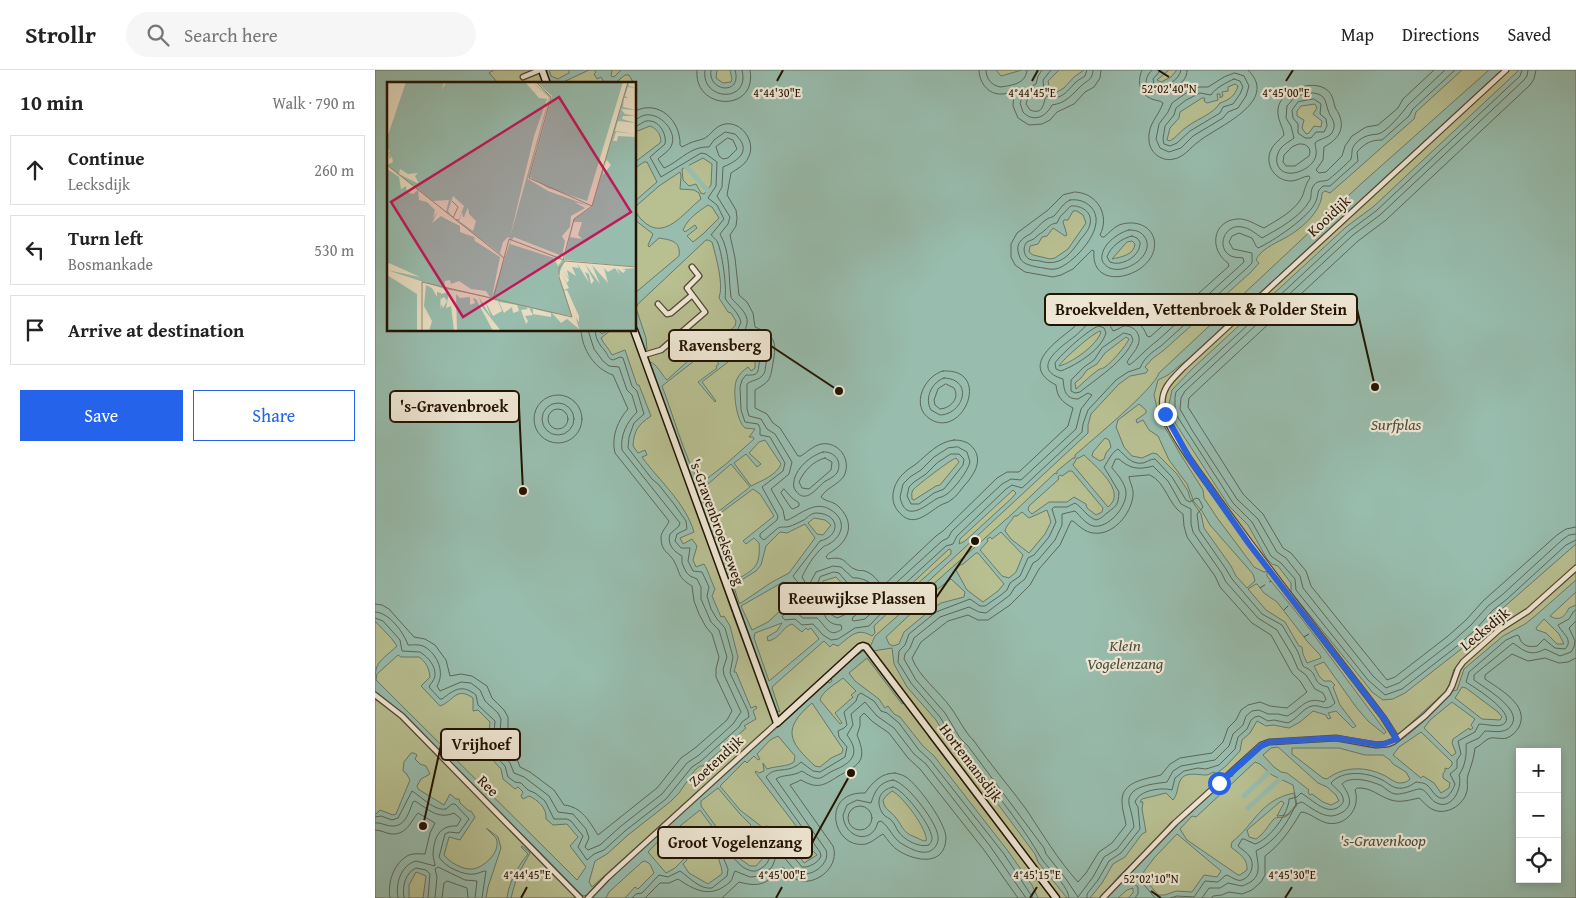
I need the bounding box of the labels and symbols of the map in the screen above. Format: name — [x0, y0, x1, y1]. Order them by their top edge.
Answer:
text: 52°02'40"N — [1141, 80, 1197, 97]
inset map — [387, 82, 636, 331]
text: 4°44'30"E — [753, 84, 801, 101]
text: 4°44'45"E — [1008, 84, 1056, 101]
text: 4°45'00"E — [1262, 84, 1310, 101]
street label: Kooidijk — [1302, 190, 1355, 241]
callout: Broekvelden, Vettenbroek & Polder Stein — [1045, 294, 1357, 325]
text: Broekvelden, Vettenbroek & Polder Stein — [1055, 297, 1347, 321]
callout: Ravensberg — [669, 330, 771, 361]
text: Ravensberg — [679, 333, 762, 357]
callout: 's-Gravenbroek — [390, 391, 519, 422]
text: 's-Gravenbroek — [400, 394, 509, 418]
route end — [1154, 403, 1177, 426]
water label: Surfplas — [1371, 412, 1422, 436]
street label: 's-Gravenbroekseweg — [685, 456, 750, 588]
callout: Reeuwijkse Plassen — [779, 583, 936, 614]
text: Reeuwijkse Plassen — [789, 586, 926, 610]
street label: Lecksdijk — [1455, 602, 1514, 655]
water label: Klein Vogelenzang — [1087, 633, 1164, 675]
street label: Hortemansdijk — [935, 719, 1008, 807]
callout: Vrijhoef — [441, 729, 520, 760]
street label: Zoetendijk — [684, 730, 748, 791]
text: Vrijhoef — [451, 732, 513, 756]
street label: Ree — [473, 770, 504, 801]
route start — [1208, 772, 1231, 795]
callout: Groot Vogelenzang — [658, 827, 812, 858]
water label: 's-Gravenkoop — [1340, 828, 1426, 852]
text: Groot Vogelenzang — [668, 830, 803, 854]
text: 4°44'45"E — [503, 866, 551, 883]
text: 4°45'00"E — [758, 866, 806, 883]
text: 4°45'15"E — [1013, 866, 1061, 883]
text: 4°45'30"E — [1268, 866, 1316, 883]
text: 52°02'10"N — [1123, 870, 1179, 887]

